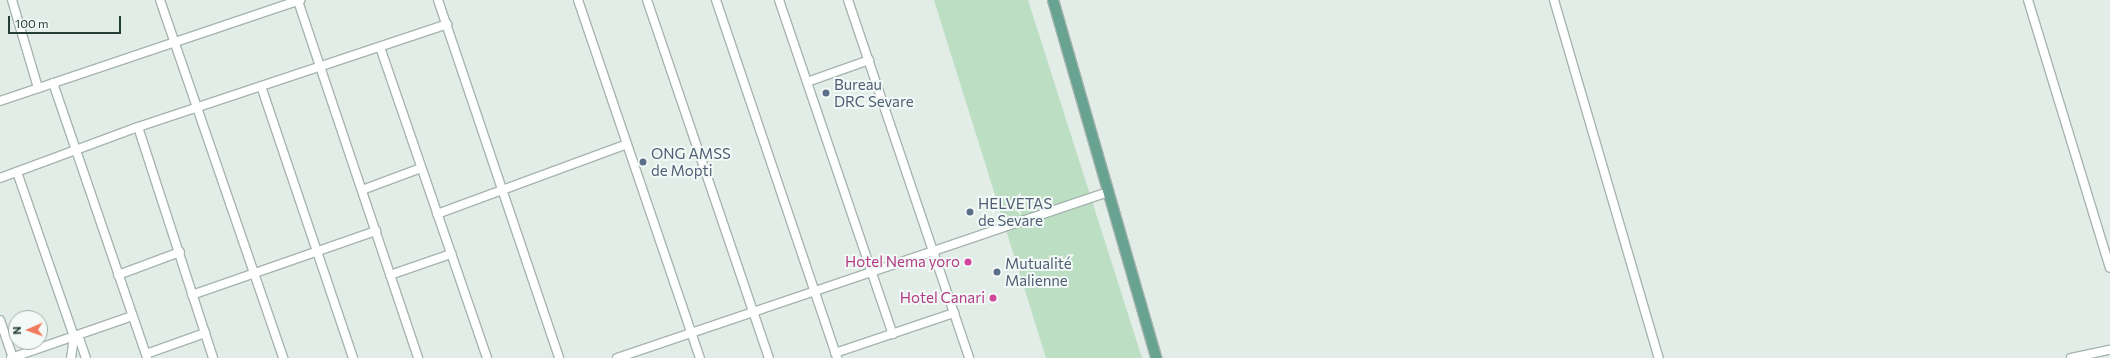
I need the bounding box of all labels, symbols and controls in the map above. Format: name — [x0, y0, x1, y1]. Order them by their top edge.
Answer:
scale bar — [10, 8, 123, 34]
text: 100 m — [15, 16, 49, 30]
place label: Bureau DRC Sevare — [834, 75, 914, 110]
marker: Bureau DRC Sevare — [821, 88, 831, 98]
place label: ONG AMSS de Mopti — [651, 144, 731, 179]
marker: ONG AMSS de Mopti — [638, 157, 648, 167]
place label: HELVETAS de Sevare — [978, 194, 1052, 229]
marker: HELVETAS de Sevare — [965, 207, 975, 217]
place label: Hotel Nema yoro — [845, 253, 960, 271]
place label: Mutualité Malienne — [1005, 254, 1072, 289]
marker: Hotel Nema yoro — [963, 257, 973, 267]
marker: Mutualité Malienne — [992, 267, 1002, 277]
place label: Hotel Canari — [900, 289, 985, 307]
marker: Hotel Canari — [988, 293, 998, 303]
north arrow — [8, 310, 48, 350]
text: N — [10, 326, 23, 335]

